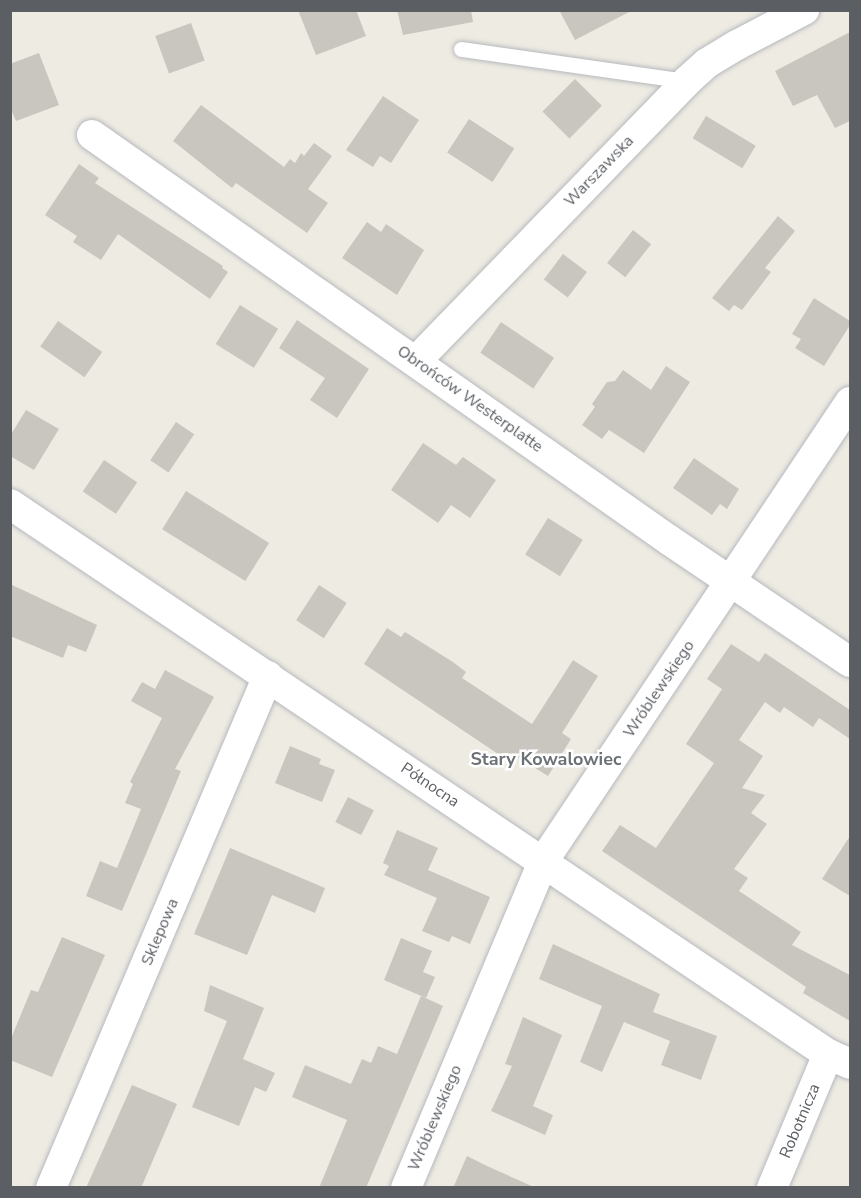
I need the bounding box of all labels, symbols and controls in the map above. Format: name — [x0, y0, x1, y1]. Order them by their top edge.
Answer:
street label: Warszawska — [560, 131, 638, 211]
street label: Obrońców Westerplatte — [394, 341, 546, 457]
street label: Wróblewskiego — [619, 637, 699, 741]
district label: Stary Kowalowiec — [471, 748, 621, 770]
street label: Północna — [397, 758, 463, 812]
street label: Sklepowa — [137, 896, 183, 968]
street label: Wróblewskiego — [404, 1062, 466, 1174]
street label: Robotnicza — [776, 1081, 824, 1161]

